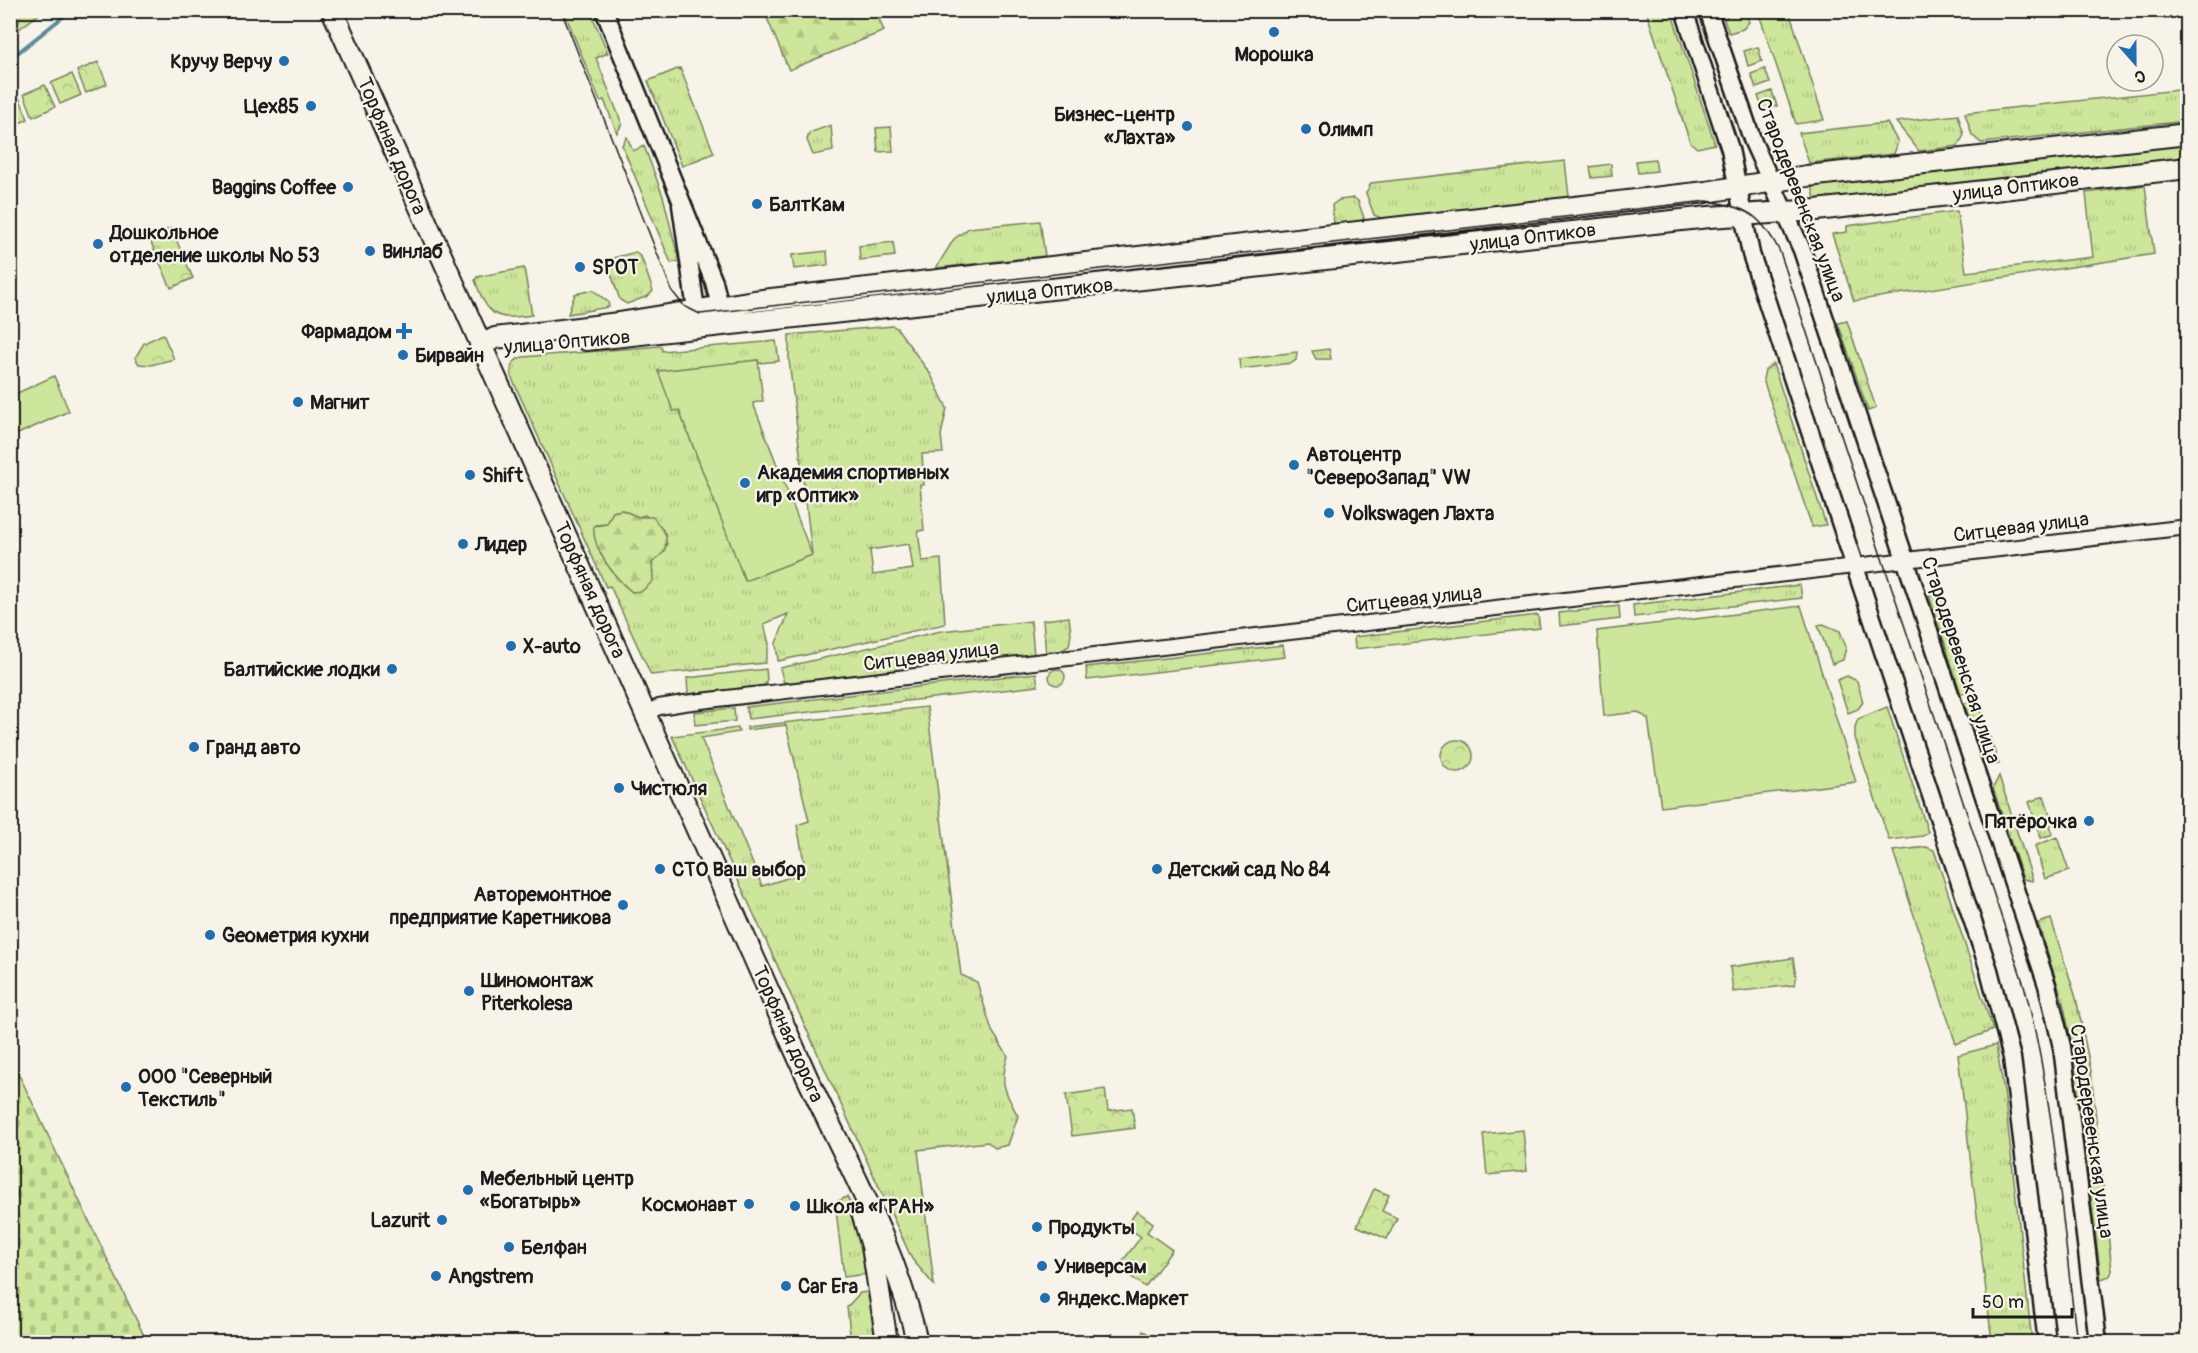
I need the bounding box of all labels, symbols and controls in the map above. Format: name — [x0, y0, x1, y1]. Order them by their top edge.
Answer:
marker: Морошка — [1267, 25, 1281, 39]
north arrow — [2105, 33, 2165, 93]
place label: Морошка — [1234, 42, 1314, 67]
place label: Кручу Верчу — [170, 49, 272, 74]
marker: Кручу Верчу — [277, 54, 291, 68]
text: С — [2132, 65, 2148, 87]
street label: Торфяная дорога — [352, 74, 432, 218]
place label: Цех85 — [244, 94, 299, 119]
street label: Стародеревенская улица — [1751, 95, 1851, 305]
marker: Цех85 — [304, 99, 318, 113]
place label: Бизнес-центр «Лахта» — [1054, 102, 1176, 150]
place label: Олимп — [1318, 117, 1373, 142]
marker: Бизнес-центр «Лахта» — [1180, 119, 1194, 133]
marker: Олимп — [1299, 122, 1313, 136]
street label: улица Оптиков — [1951, 167, 2080, 207]
place label: Baggins Coffee — [212, 175, 337, 200]
marker: Baggins Coffee — [341, 180, 355, 194]
place label: БалтКам — [769, 192, 845, 217]
marker: БалтКам — [750, 197, 764, 211]
street label: улица Оптиков — [1468, 217, 1597, 257]
place label: Дошкольное отделение школы № 53 — [109, 220, 320, 268]
marker: Дошкольное отделение школы № 53 — [91, 237, 105, 251]
place label: Винлаб — [382, 239, 443, 264]
marker: Винлаб — [363, 244, 377, 258]
place label: SPOT — [592, 255, 639, 280]
marker: SPOT — [573, 260, 587, 274]
street label: улица Оптиков — [985, 272, 1114, 310]
place label: Фармадом — [300, 319, 392, 344]
marker: Фармадом — [397, 324, 411, 338]
street label: улица Оптиков — [502, 324, 631, 360]
place label: Бирвайн — [415, 343, 484, 368]
marker: Бирвайн — [396, 348, 410, 362]
place label: Магнит — [310, 390, 370, 415]
marker: Магнит — [291, 395, 305, 409]
place label: Автоцентр "СевероЗапад" VW — [1306, 442, 1471, 490]
marker: Автоцентр "СевероЗапад" VW — [1287, 458, 1301, 472]
place label: Академия спортивных игр «Оптик» — [756, 460, 949, 508]
place label: Shift — [482, 463, 524, 488]
marker: Shift — [463, 468, 477, 482]
marker: Академия спортивных игр «Оптик» — [738, 476, 752, 490]
place label: Volkswagen Лахта — [1341, 501, 1494, 526]
marker: Volkswagen Лахта — [1322, 506, 1336, 520]
street label: Ситцевая улица — [1952, 506, 2090, 548]
street label: Торфяная дорога — [549, 518, 631, 662]
place label: Лидер — [474, 532, 528, 557]
marker: Лидер — [456, 537, 470, 551]
street label: Стародеревенская улица — [1916, 553, 2006, 767]
street label: Ситцевая улица — [1345, 579, 1483, 619]
place label: X-auto — [523, 634, 581, 659]
street label: Ситцевая улица — [862, 635, 1000, 677]
marker: X-auto — [504, 639, 518, 653]
place label: Балтийские лодки — [224, 657, 380, 682]
marker: Балтийские лодки — [385, 662, 399, 676]
place label: Гранд авто — [206, 735, 301, 760]
marker: Гранд авто — [187, 740, 201, 754]
place label: Чистюля — [631, 776, 707, 801]
marker: Чистюля — [612, 781, 626, 795]
place label: Пятёрочка — [1985, 809, 2077, 834]
marker: Пятёрочка — [2082, 814, 2096, 828]
place label: СТО Ваш выбор — [672, 857, 807, 882]
place label: Детский сад № 84 — [1168, 857, 1331, 882]
marker: СТО Ваш выбор — [653, 862, 667, 876]
marker: Детский сад № 84 — [1150, 862, 1164, 876]
place label: Авторемонтное предприятие Каретникова — [389, 882, 612, 930]
marker: Авторемонтное предприятие Каретникова — [616, 898, 630, 912]
place label: Geoметрия кухни — [222, 923, 369, 948]
marker: Geoметрия кухни — [203, 928, 217, 942]
street label: Торфяная дорога — [747, 962, 829, 1106]
place label: Шиномонтаж Piterkolesa — [480, 968, 594, 1016]
marker: Шиномонтаж Piterkolesa — [462, 984, 476, 998]
street label: Стародеревенская улица — [2065, 1022, 2119, 1240]
place label: ООО "Северный Текстиль" — [137, 1064, 272, 1112]
marker: ООО "Северный Текстиль" — [119, 1080, 133, 1094]
place label: Мебельный центр «Богатырь» — [480, 1166, 634, 1214]
marker: Мебельный центр «Богатырь» — [461, 1183, 475, 1197]
place label: Космонавт — [642, 1192, 738, 1217]
place label: Школа «ГРАН» — [806, 1194, 935, 1219]
marker: Космонавт — [742, 1197, 756, 1211]
marker: Школа «ГРАН» — [788, 1199, 802, 1213]
place label: Lazurit — [370, 1208, 431, 1233]
marker: Lazurit — [435, 1213, 449, 1227]
place label: Продукты — [1049, 1215, 1135, 1240]
marker: Продукты — [1030, 1220, 1044, 1234]
place label: Белфан — [521, 1235, 587, 1260]
marker: Белфан — [502, 1240, 516, 1254]
place label: Универсам — [1054, 1254, 1147, 1279]
marker: Универсам — [1035, 1259, 1049, 1273]
place label: Angstrem — [448, 1264, 534, 1289]
marker: Angstrem — [429, 1269, 443, 1283]
place label: Car Era — [798, 1274, 858, 1299]
marker: Car Era — [779, 1279, 793, 1293]
scale bar — [1973, 1281, 2072, 1319]
place label: Яндекс.Маркет — [1057, 1286, 1190, 1311]
marker: Яндекс.Маркет — [1038, 1291, 1052, 1305]
text: 50 m — [1982, 1291, 2024, 1314]

